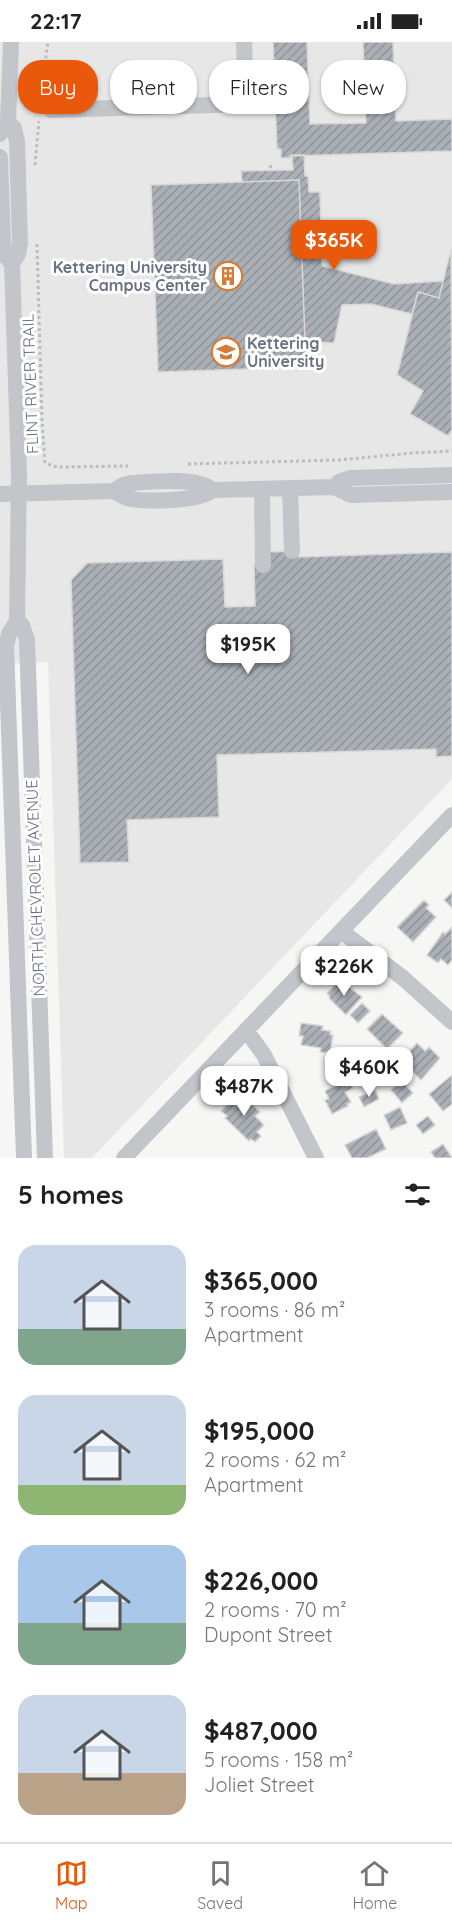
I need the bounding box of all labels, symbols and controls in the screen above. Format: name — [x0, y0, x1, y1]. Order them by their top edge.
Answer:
text: 22:17 — [30, 7, 82, 35]
chip: Buy — [18, 60, 98, 114]
chip: Rent — [110, 60, 197, 114]
chip: Filters — [209, 60, 309, 114]
chip: New — [321, 60, 406, 114]
pin: $365K — [292, 220, 376, 271]
text: $365K — [305, 227, 363, 252]
place label: Kettering University Campus Center — [53, 257, 207, 295]
building icon: Kettering University Campus Center — [212, 260, 244, 292]
street label: FLINT RIVER TRAIL — [18, 313, 42, 454]
place label: Kettering University — [247, 333, 324, 371]
school or university icon: Kettering University — [210, 336, 242, 368]
pin: $195K — [206, 624, 290, 675]
text: $195K — [220, 631, 276, 656]
street label: NORTH CHEVROLET AVENUE — [21, 779, 49, 997]
pin: $226K — [302, 946, 386, 997]
text: $226K — [315, 953, 373, 978]
pin: $460K — [327, 1047, 411, 1098]
text: $460K — [339, 1054, 399, 1079]
pin: $487K — [202, 1066, 286, 1117]
text: $487K — [215, 1073, 273, 1098]
text: 5 homes — [18, 1178, 124, 1211]
icon: filters — [401, 1178, 434, 1211]
text: $365,000 — [204, 1264, 318, 1297]
icon: home — [66, 1269, 138, 1341]
text: 3 rooms · 86 m² — [204, 1297, 345, 1322]
text: Apartment — [204, 1322, 304, 1347]
text: $195,000 — [204, 1414, 314, 1447]
icon: home — [66, 1419, 138, 1491]
text: 2 rooms · 62 m² — [204, 1447, 346, 1472]
text: Apartment — [204, 1472, 304, 1497]
text: $226,000 — [204, 1564, 319, 1597]
icon: home — [66, 1569, 138, 1641]
text: 2 rooms · 70 m² — [204, 1597, 347, 1622]
text: Dupont Street — [204, 1622, 332, 1647]
text: $487,000 — [204, 1714, 318, 1747]
icon: home — [66, 1719, 138, 1791]
text: 5 rooms · 158 m² — [204, 1747, 353, 1772]
text: Joliet Street — [204, 1772, 315, 1797]
tab: Map — [55, 1857, 88, 1913]
tab: Saved — [197, 1857, 243, 1913]
tab: Home — [352, 1857, 397, 1913]

